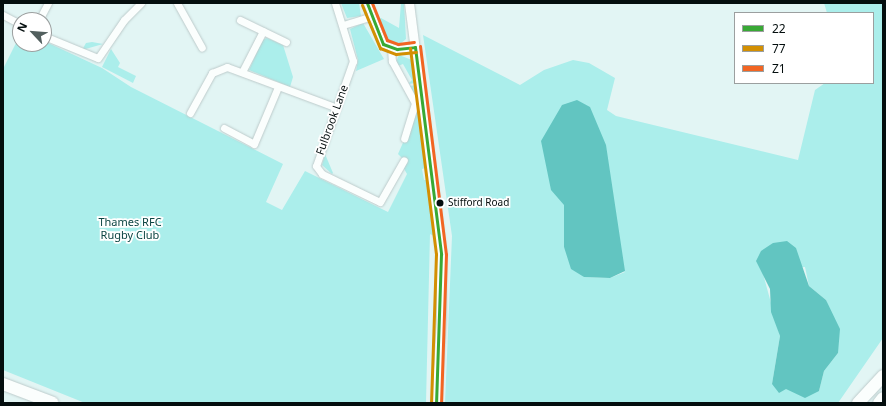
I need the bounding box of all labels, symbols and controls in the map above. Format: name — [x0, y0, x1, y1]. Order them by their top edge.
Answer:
north arrow — [12, 12, 52, 52]
legend — [734, 12, 874, 84]
text: N — [13, 20, 30, 34]
text: 22 — [772, 20, 786, 37]
text: 77 — [772, 40, 786, 57]
text: Z1 — [772, 60, 786, 77]
street label: Fulbrook Lane — [313, 83, 351, 157]
place label: Stifford Road — [448, 197, 509, 209]
marker: Stifford Road — [435, 198, 445, 208]
park label: Thames RFC Rugby Club — [98, 216, 162, 242]

